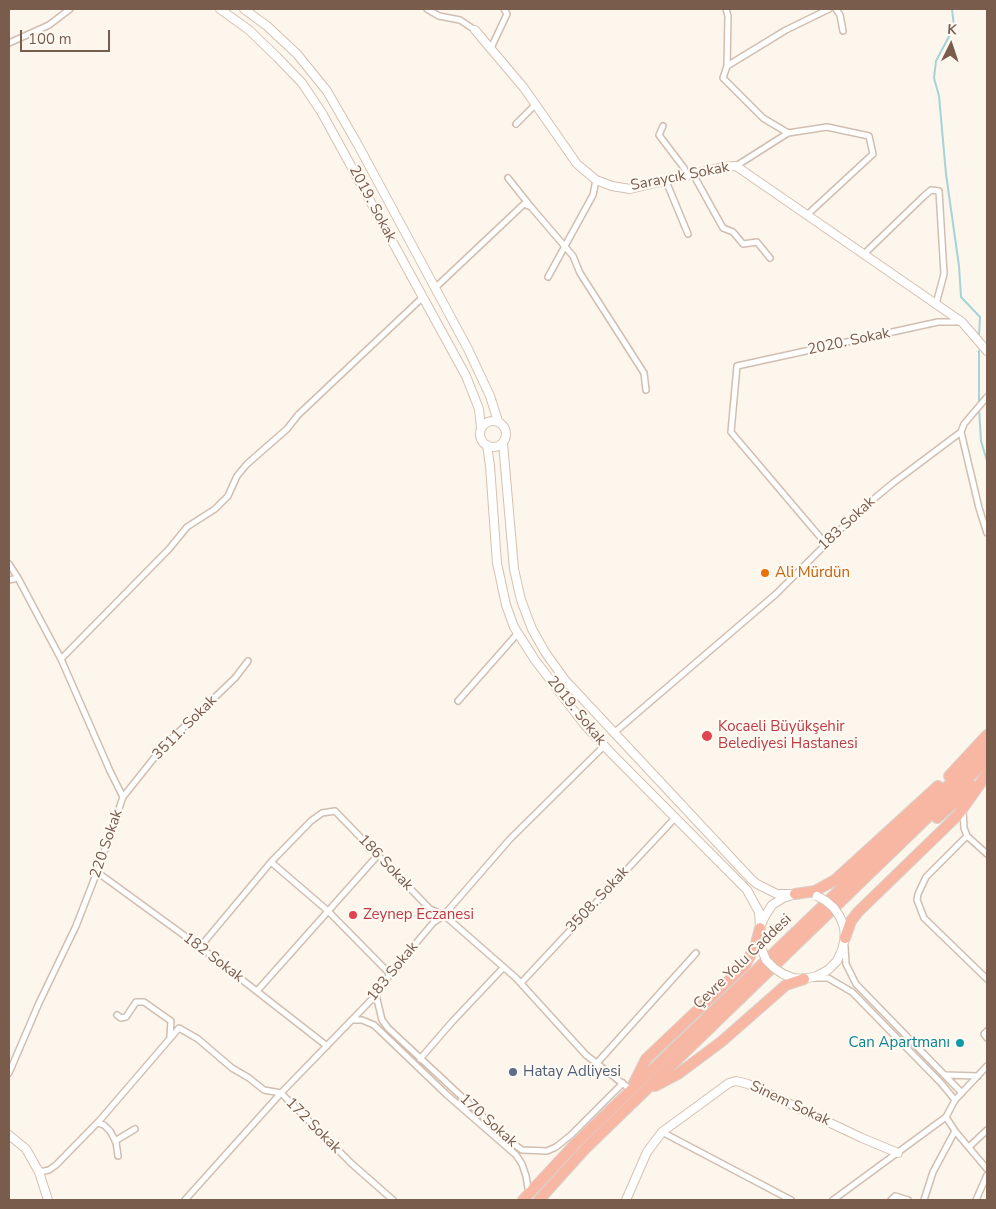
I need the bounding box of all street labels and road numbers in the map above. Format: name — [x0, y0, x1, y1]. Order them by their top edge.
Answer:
street label: Saraycık Sokak — [629, 159, 731, 195]
street label: 2019. Sokak — [344, 163, 400, 245]
street label: 2020. Sokak — [806, 324, 892, 360]
street label: 183 Sokak — [815, 493, 879, 555]
street label: 2019. Sokak — [543, 673, 609, 749]
street label: 3511. Sokak — [149, 692, 221, 764]
street label: 220 Sokak — [87, 807, 127, 881]
street label: 186 Sokak — [354, 831, 416, 895]
street label: 3508. Sokak — [563, 863, 633, 937]
street label: Çevre Yolu Caddesi — [690, 911, 796, 1013]
street label: 182 Sokak — [179, 929, 247, 987]
street label: 183 Sokak — [364, 939, 422, 1005]
street label: Sinem Sokak — [747, 1078, 833, 1130]
street label: 170 Sokak — [455, 1090, 521, 1152]
street label: 172 Sokak — [281, 1094, 345, 1158]

